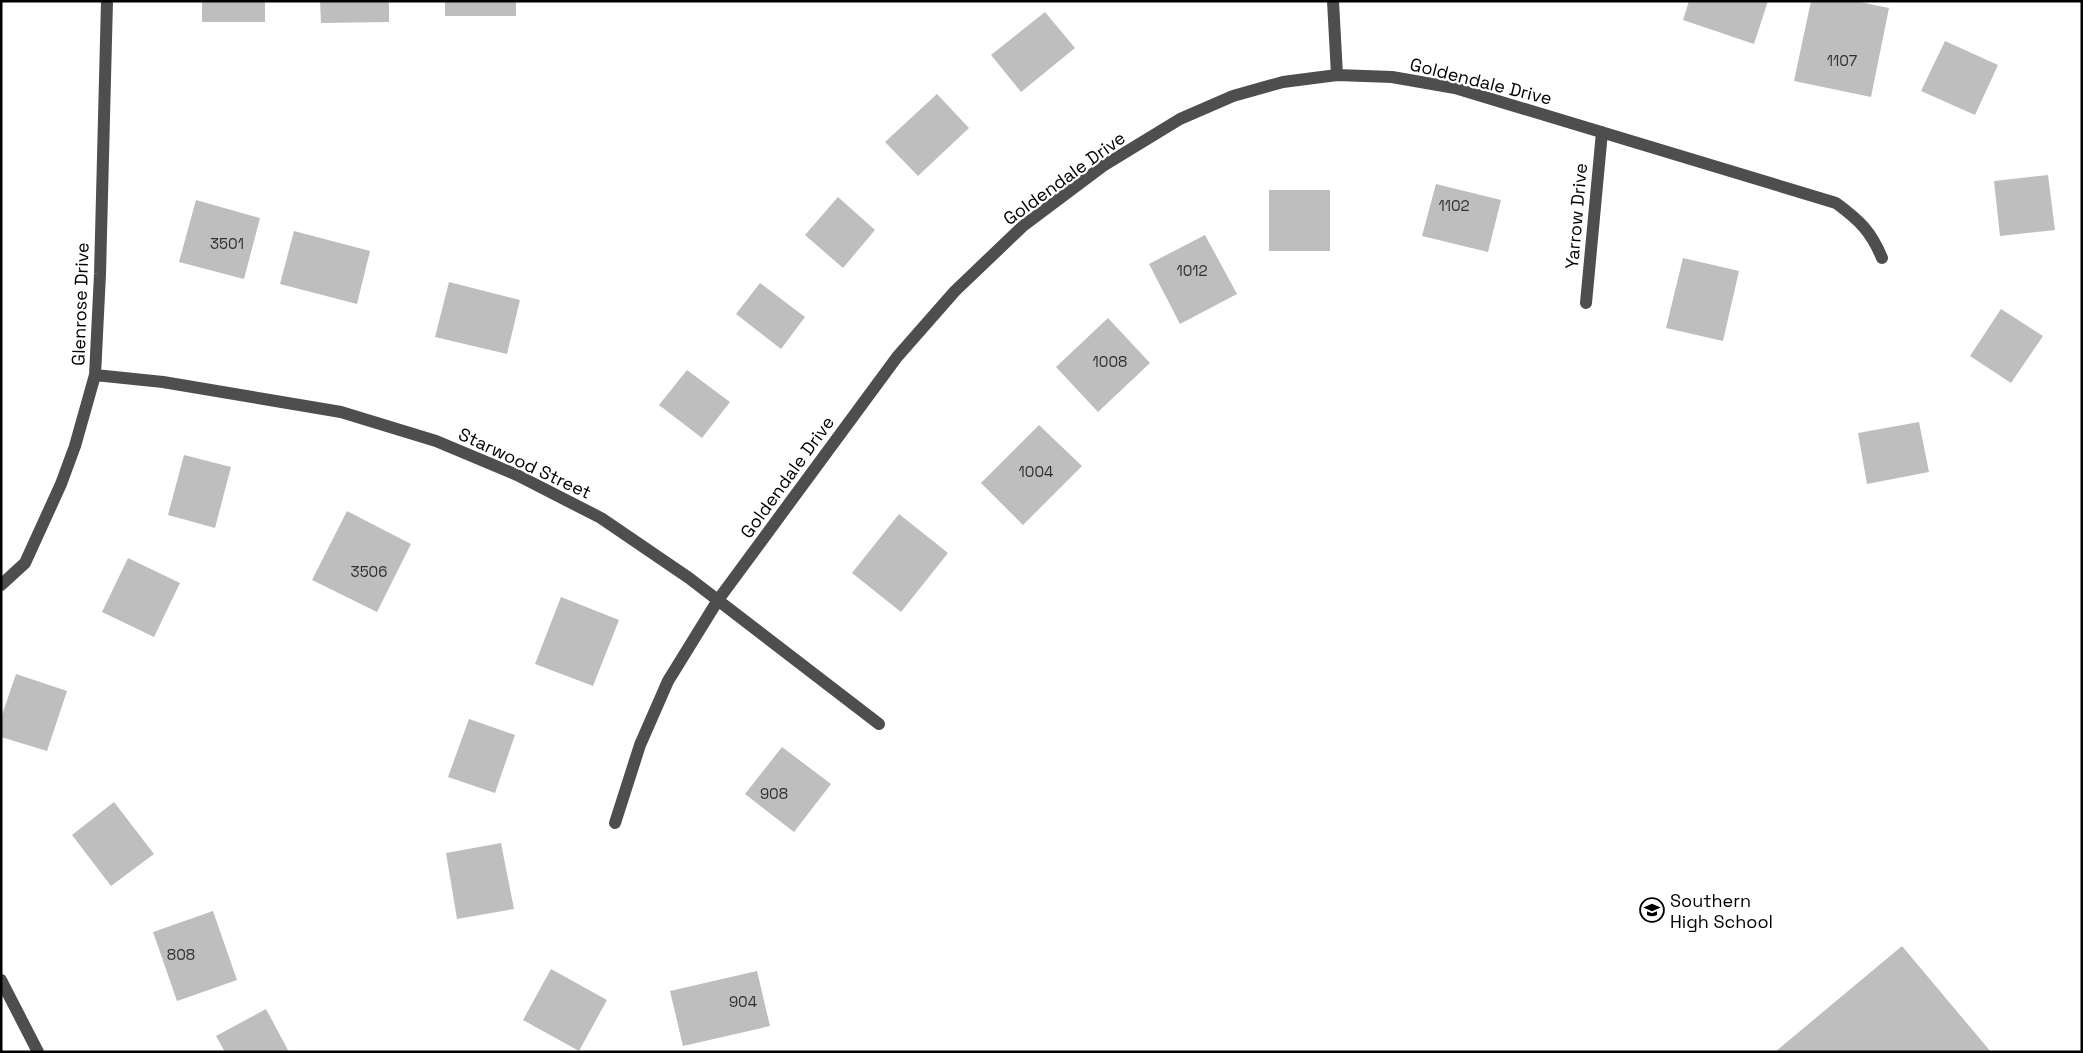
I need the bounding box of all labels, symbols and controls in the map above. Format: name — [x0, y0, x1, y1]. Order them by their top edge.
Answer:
house number: 1107 — [1827, 51, 1857, 70]
street label: Goldendale Drive — [1408, 52, 1554, 110]
street label: Goldendale Drive — [998, 126, 1130, 230]
street label: Yarrow Drive — [1560, 162, 1592, 270]
house number: 1102 — [1438, 196, 1470, 215]
house number: 3501 — [210, 234, 244, 253]
street label: Glenrose Drive — [66, 242, 94, 366]
house number: 1012 — [1176, 261, 1208, 280]
house number: 1008 — [1093, 352, 1127, 371]
street label: Goldendale Drive — [735, 411, 839, 543]
street label: Starwood Street — [455, 422, 595, 504]
house number: 1004 — [1019, 462, 1053, 481]
house number: 3506 — [351, 562, 387, 581]
house number: 908 — [760, 784, 788, 803]
place label: Southern High School — [1670, 889, 1773, 933]
school or university icon: Southern High School — [1639, 897, 1665, 923]
house number: 808 — [167, 945, 195, 964]
house number: 904 — [729, 992, 757, 1011]

